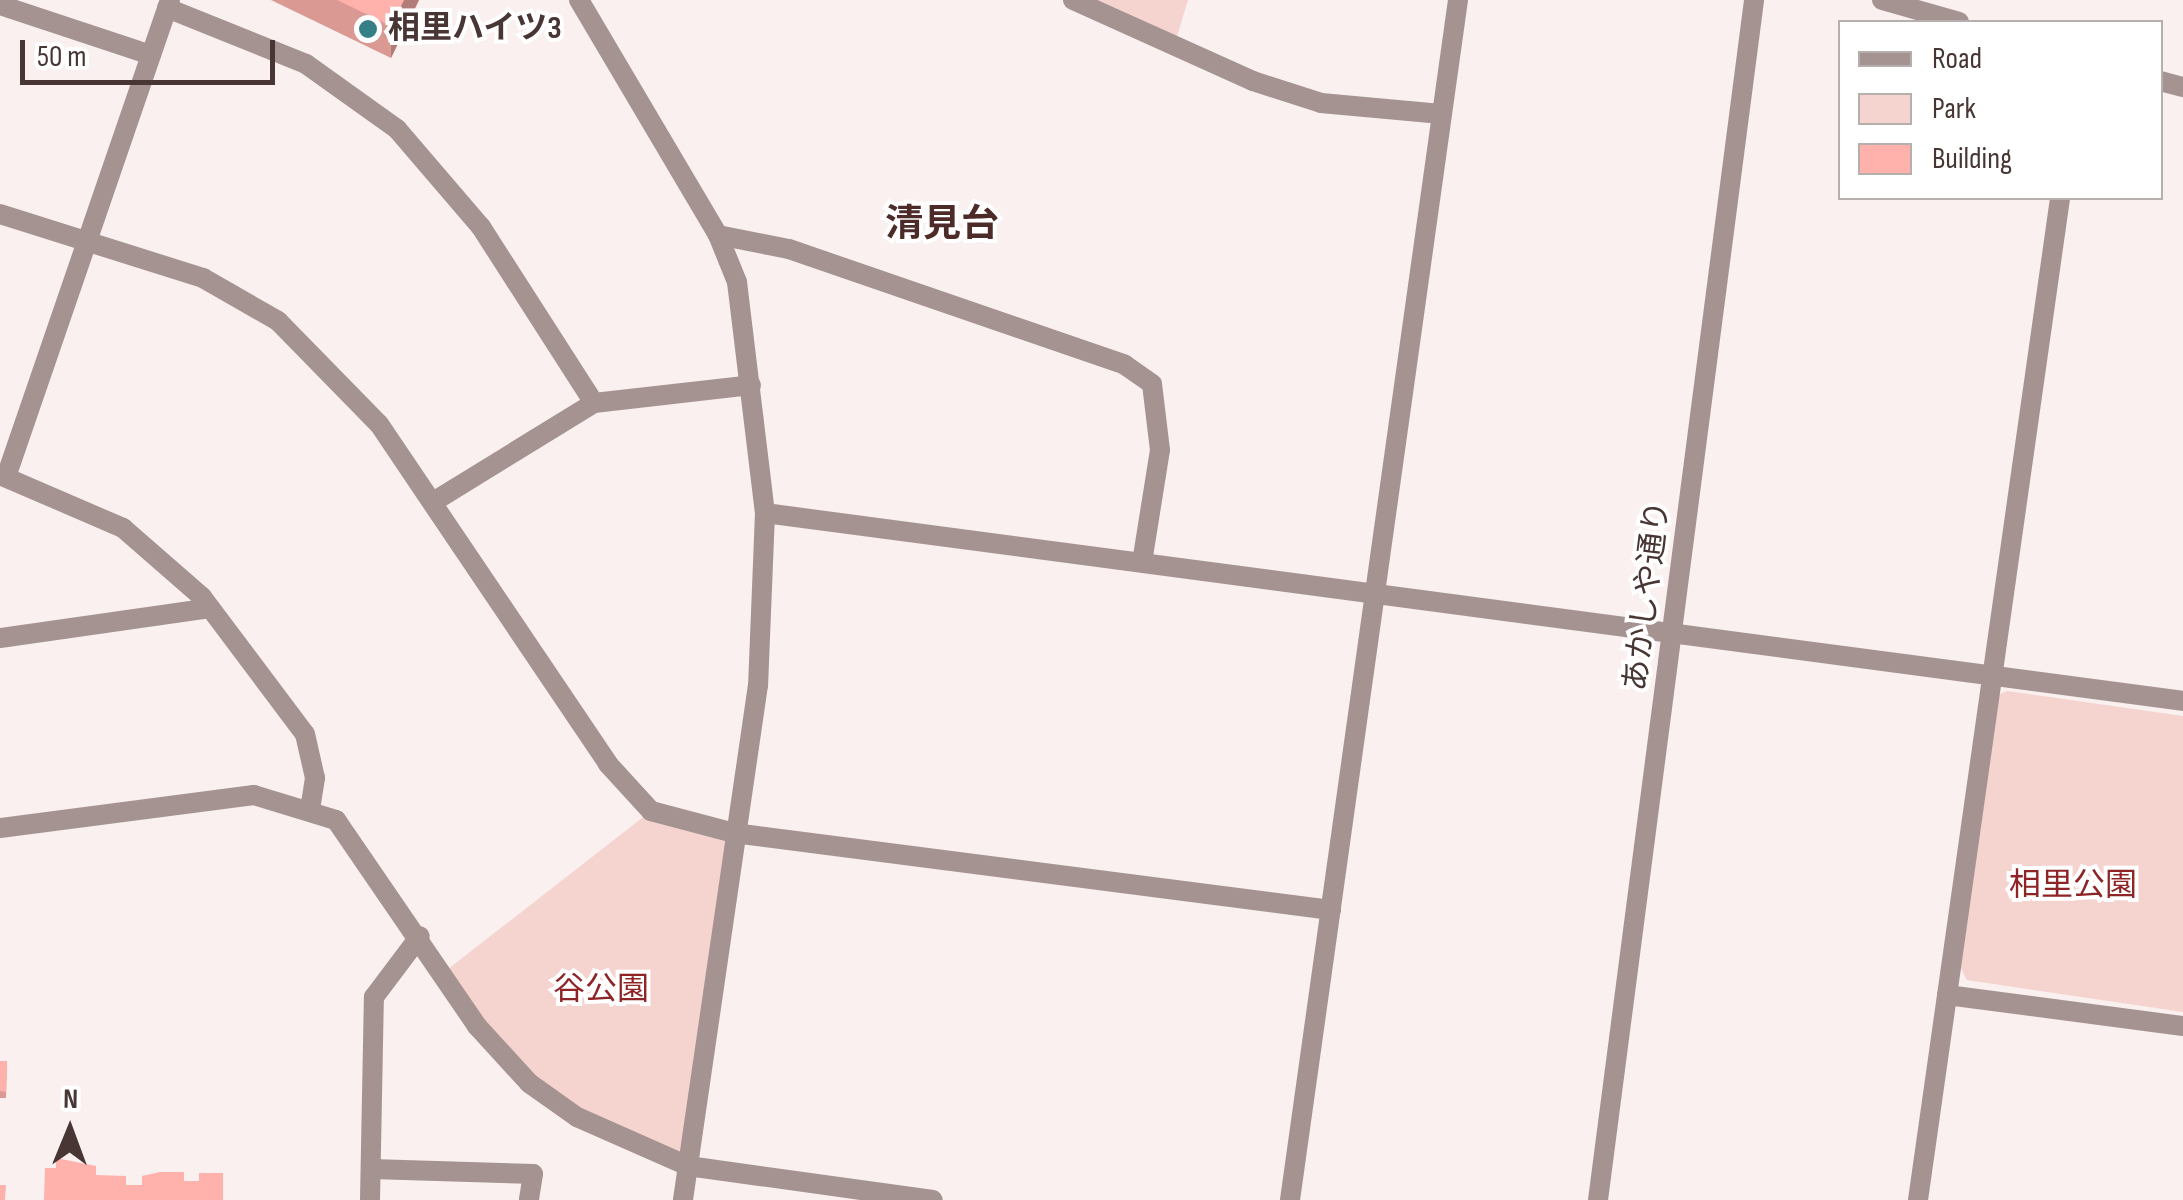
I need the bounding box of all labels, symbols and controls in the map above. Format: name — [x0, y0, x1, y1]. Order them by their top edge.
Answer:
place label: 相里ハイツ3 — [388, 10, 562, 48]
marker: 相里ハイツ3 — [357, 18, 379, 40]
scale bar — [25, 20, 280, 82]
legend — [1838, 20, 2163, 200]
text: 50 m — [37, 39, 86, 75]
text: Road — [1932, 41, 1982, 77]
text: Park — [1932, 91, 1976, 127]
text: Building — [1932, 141, 2012, 177]
district label: 清見台 — [885, 202, 999, 248]
street label: あかしや通り — [1617, 498, 1679, 694]
park label: 相里公園 — [2009, 867, 2137, 905]
park label: 谷公園 — [553, 971, 649, 1009]
north arrow — [20, 1080, 120, 1180]
text: N — [63, 1083, 78, 1116]

